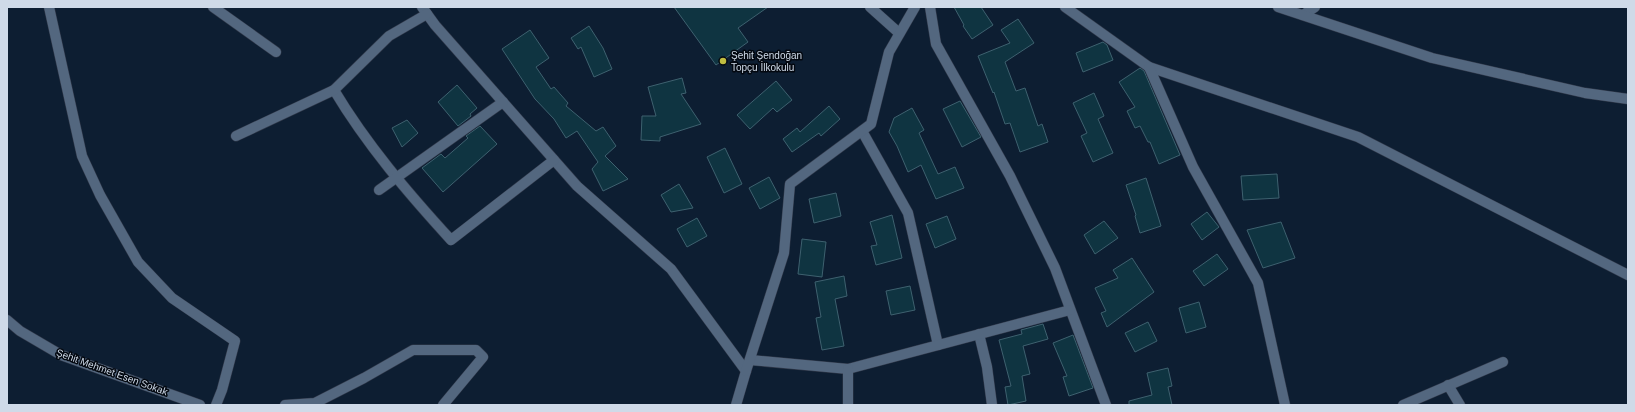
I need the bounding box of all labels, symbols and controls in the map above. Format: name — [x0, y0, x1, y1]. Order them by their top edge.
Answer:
place label: Şehit Şendoğan Topçu İlkokulu — [731, 50, 802, 73]
marker: Şehit Şendoğan Topçu İlkokulu — [718, 56, 728, 66]
street label: Şehit Mehmet Esen Sokak — [55, 347, 170, 398]

